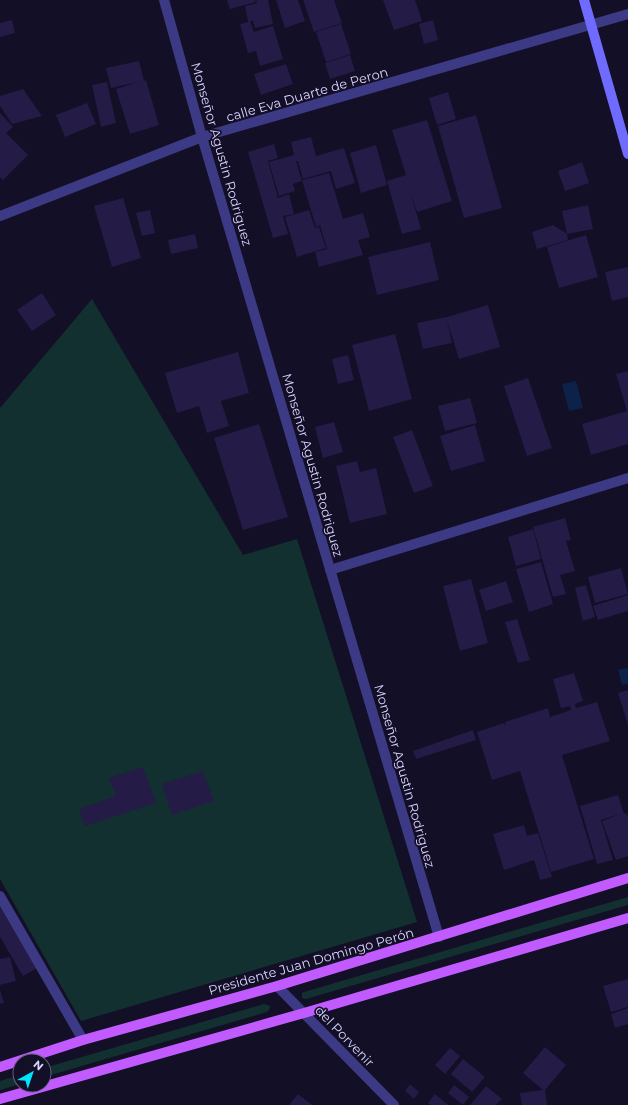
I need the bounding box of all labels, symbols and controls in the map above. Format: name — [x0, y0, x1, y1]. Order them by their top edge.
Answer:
street label: Monseñor Agustin Rodriguez — [188, 60, 256, 248]
street label: calle Eva Duarte de Peron — [224, 63, 390, 125]
street label: Monseñor Agustin Rodriguez — [279, 371, 347, 559]
street label: Monseñor Agustin Rodriguez — [371, 682, 439, 870]
street label: Presidente Juan Domingo Perón — [206, 924, 416, 998]
street label: del Porvenir — [312, 1002, 378, 1070]
north arrow — [12, 1053, 52, 1093]
text: N — [31, 1057, 46, 1074]

